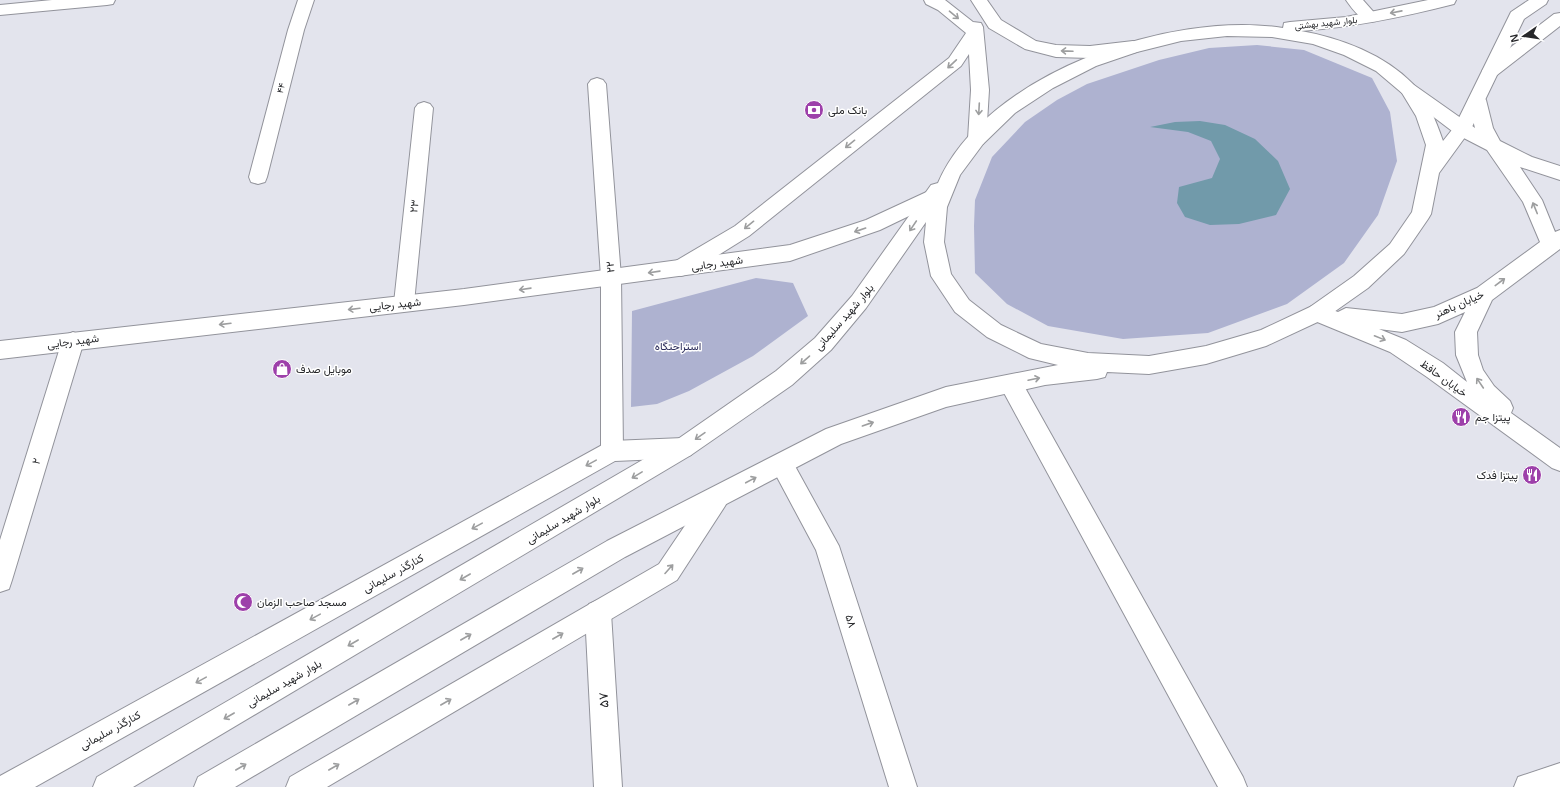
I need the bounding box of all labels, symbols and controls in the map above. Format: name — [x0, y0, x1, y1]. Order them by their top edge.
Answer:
one-way arrow — [1390, 9, 1403, 17]
one-way arrow — [949, 10, 960, 19]
street label: بلوار شهید بهشتی — [1294, 15, 1358, 32]
north arrow — [1504, 16, 1544, 56]
text: N — [1508, 33, 1521, 43]
one-way arrow — [1061, 47, 1074, 55]
one-way arrow — [947, 59, 957, 68]
street label: ۴۴ — [275, 82, 287, 94]
bank icon: بانک ملی — [803, 99, 825, 121]
one-way arrow — [975, 102, 982, 115]
place label: بانک ملی — [828, 104, 867, 117]
one-way arrow — [844, 139, 855, 148]
street label: ۲۳ — [407, 199, 421, 213]
one-way arrow — [1531, 203, 1539, 215]
one-way arrow — [909, 220, 917, 231]
one-way arrow — [743, 221, 754, 229]
one-way arrow — [853, 227, 866, 234]
street label: شهید رجایی — [690, 253, 744, 274]
street label: ۲۲ — [604, 261, 616, 273]
one-way arrow — [648, 268, 661, 275]
one-way arrow — [1495, 278, 1506, 286]
street label: بلوار شهید سلیمانی — [812, 281, 877, 353]
one-way arrow — [519, 285, 532, 293]
street label: خیابان باهنر — [1432, 288, 1486, 321]
street label: شهید رجایی — [368, 295, 422, 314]
one-way arrow — [348, 305, 361, 313]
one-way arrow — [219, 320, 232, 328]
street label: شهید رجایی — [46, 332, 100, 351]
one-way arrow — [1373, 335, 1385, 343]
park label: استراحتگاه — [655, 340, 701, 353]
one-way arrow — [800, 355, 810, 364]
street label: خیابان حافظ — [1418, 357, 1470, 400]
shop icon: موبایل صدف — [271, 358, 293, 380]
place label: موبایل صدف — [296, 363, 352, 376]
one-way arrow — [1027, 374, 1040, 382]
one-way arrow — [1476, 378, 1484, 389]
restaurant icon: پیتزا جم — [1450, 406, 1472, 428]
place label: پیتزا جم — [1475, 411, 1511, 425]
one-way arrow — [861, 420, 874, 427]
one-way arrow — [695, 432, 706, 440]
street label: ۲ — [29, 456, 43, 466]
one-way arrow — [585, 460, 597, 467]
restaurant icon: پیتزا فدک — [1521, 464, 1543, 486]
place label: پیتزا فدک — [1477, 469, 1518, 483]
one-way arrow — [632, 471, 643, 479]
one-way arrow — [745, 475, 757, 483]
street label: بلوار شهید سلیمانی — [524, 492, 602, 547]
one-way arrow — [471, 523, 483, 531]
street label: کنارگذر سلیمانی — [361, 551, 426, 595]
one-way arrow — [664, 564, 673, 574]
one-way arrow — [572, 567, 584, 575]
one-way arrow — [459, 573, 471, 581]
mosque icon: مسجد صاحب الزمان — [232, 591, 254, 613]
place label: مسجد صاحب الزمان — [257, 596, 347, 609]
one-way arrow — [309, 613, 321, 621]
street label: ۵۸ — [843, 613, 859, 629]
one-way arrow — [460, 632, 472, 640]
one-way arrow — [552, 632, 564, 640]
one-way arrow — [347, 639, 359, 647]
street label: بلوار شهید سلیمانی — [245, 657, 324, 710]
one-way arrow — [195, 676, 207, 684]
street label: ۵۷ — [596, 692, 611, 708]
one-way arrow — [440, 697, 452, 705]
one-way arrow — [348, 698, 359, 706]
street label: کنارگذر سلیمانی — [78, 708, 143, 752]
one-way arrow — [223, 712, 235, 720]
one-way arrow — [235, 763, 247, 771]
one-way arrow — [327, 763, 339, 771]

